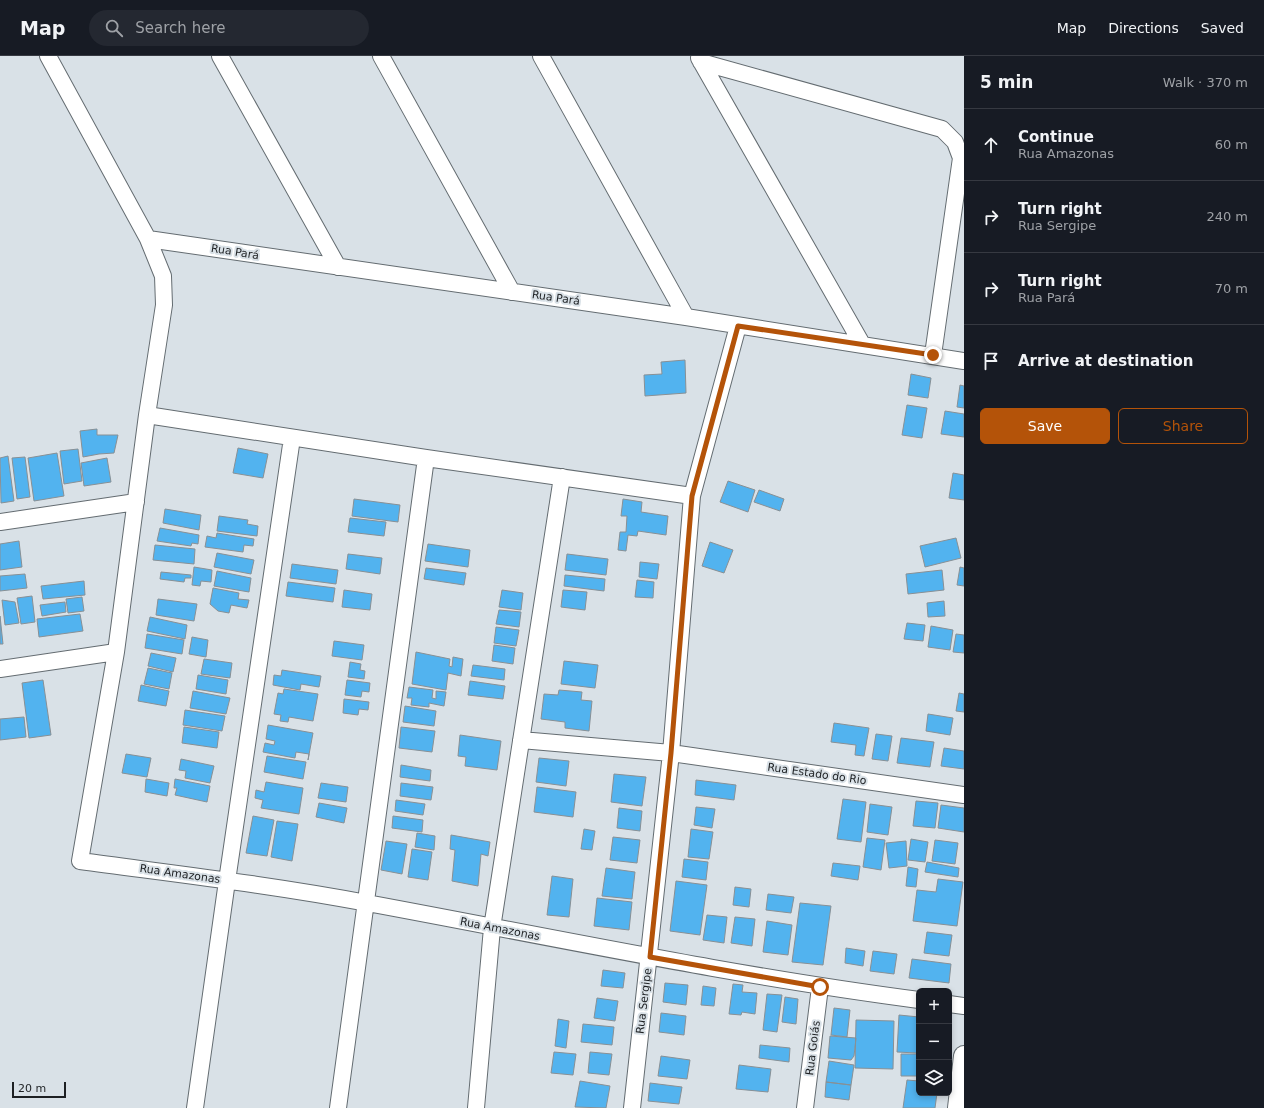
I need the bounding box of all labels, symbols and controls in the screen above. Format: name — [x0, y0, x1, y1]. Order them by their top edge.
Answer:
search box — [89, 10, 369, 46]
text: Map — [20, 17, 65, 39]
icon: search — [103, 17, 125, 39]
text: Search here — [135, 19, 225, 37]
text: Map — [1057, 20, 1086, 36]
text: Directions — [1108, 20, 1179, 36]
text: Saved — [1201, 20, 1244, 36]
text: 5 min — [980, 72, 1033, 92]
text: Walk · 370 m — [1163, 75, 1248, 90]
text: Continue — [1018, 128, 1094, 146]
icon: ahead — [980, 134, 1002, 156]
text: 60 m — [1215, 137, 1248, 152]
text: Rua Amazonas — [1018, 146, 1114, 161]
text: Turn right — [1018, 200, 1102, 218]
icon: right — [980, 206, 1002, 228]
text: 240 m — [1206, 209, 1248, 224]
text: Rua Sergipe — [1018, 218, 1096, 233]
street label: Rua Pará — [210, 242, 260, 262]
text: Turn right — [1018, 272, 1102, 290]
icon: right — [980, 278, 1002, 300]
text: 70 m — [1215, 281, 1248, 296]
street label: Rua Pará — [531, 288, 581, 308]
text: Rua Pará — [1018, 290, 1075, 305]
route end — [924, 346, 942, 364]
icon: arrive — [980, 350, 1002, 372]
text: Arrive at destination — [1018, 352, 1193, 370]
button: Save — [980, 408, 1110, 444]
button: Share — [1118, 408, 1248, 444]
street label: Rua Estado do Rio — [767, 761, 868, 787]
street label: Rua Amazonas — [139, 862, 221, 886]
street label: Rua Amazonas — [459, 915, 541, 943]
street label: Rua Sergipe — [634, 967, 655, 1035]
route start — [811, 978, 829, 996]
map controls — [916, 988, 952, 1096]
button: + — [916, 988, 952, 1024]
street label: Rua Goiás — [803, 1020, 823, 1076]
button: − — [916, 1024, 952, 1060]
button: layers — [916, 1060, 952, 1096]
scale bar — [12, 1080, 66, 1099]
text: 20 m — [18, 1082, 46, 1095]

